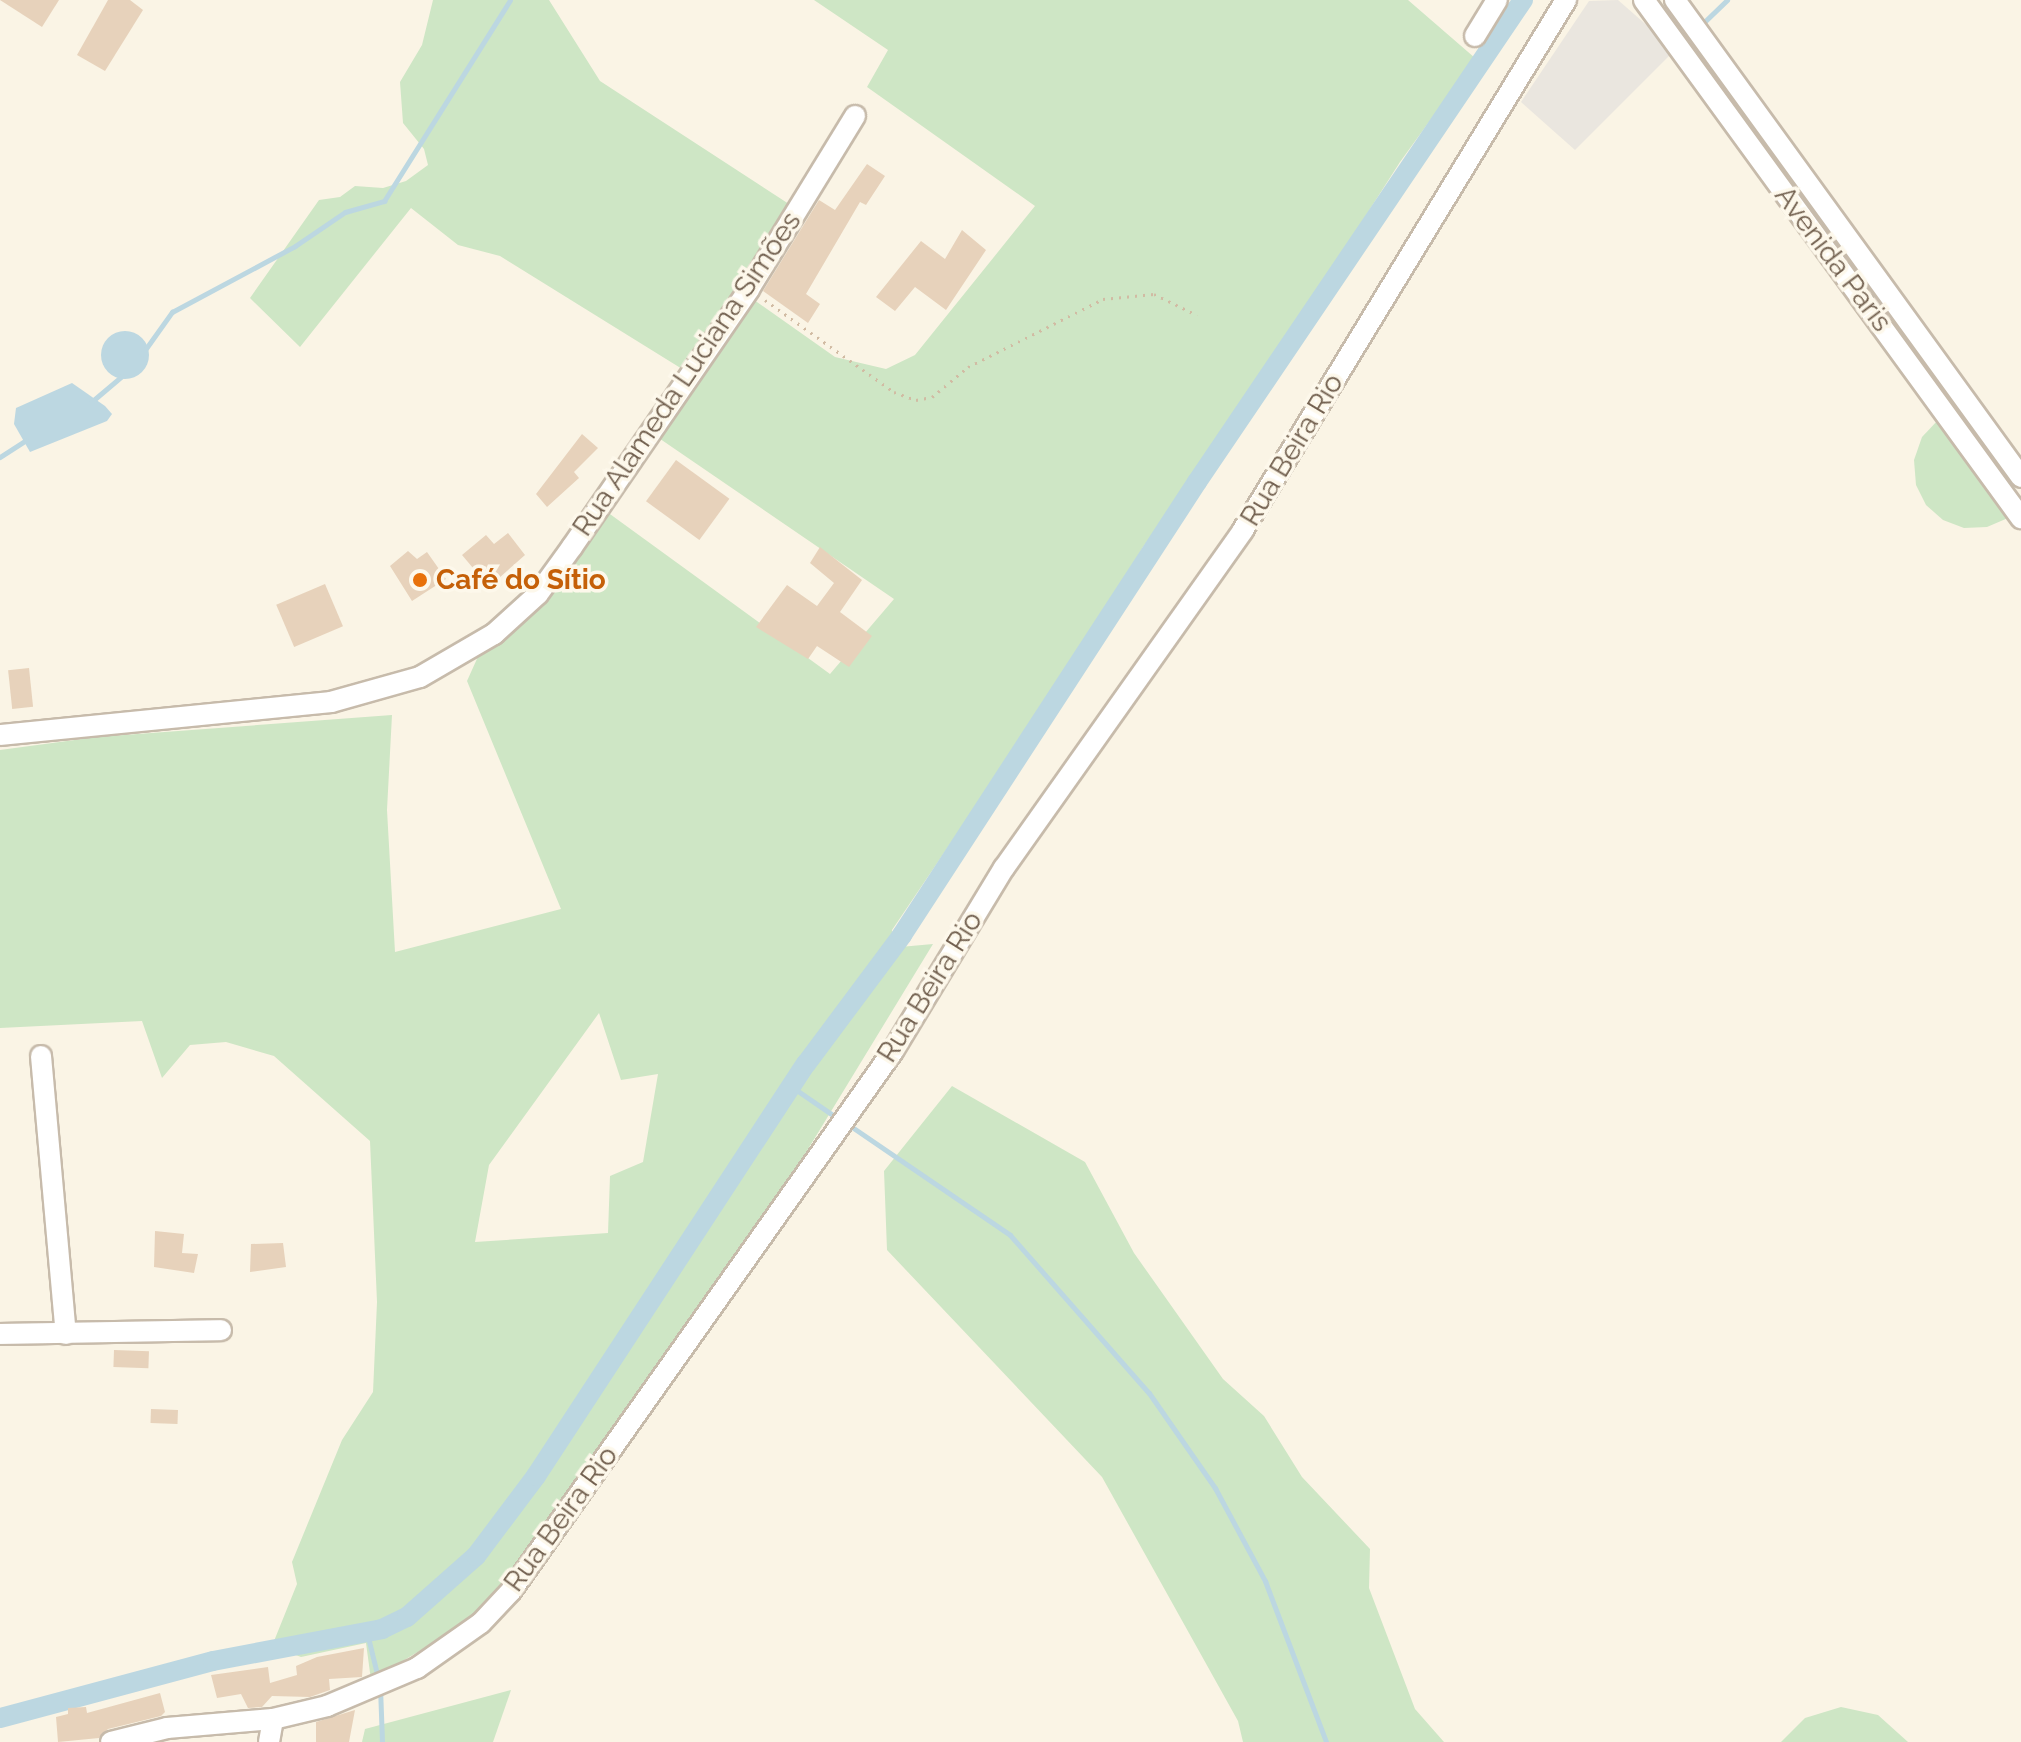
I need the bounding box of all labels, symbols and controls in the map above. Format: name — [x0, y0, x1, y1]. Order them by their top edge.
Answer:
street label: Avenida Paris — [1768, 180, 1898, 338]
street label: Rua Alameda Luciana Simões — [566, 205, 808, 543]
street label: Rua Beira Rio — [1233, 368, 1351, 532]
place label: Café do Sítio — [436, 563, 606, 597]
marker: Café do Sítio — [411, 571, 429, 589]
street label: Rua Beira Rio — [870, 905, 990, 1069]
street label: Rua Beira Rio — [497, 1440, 625, 1598]

